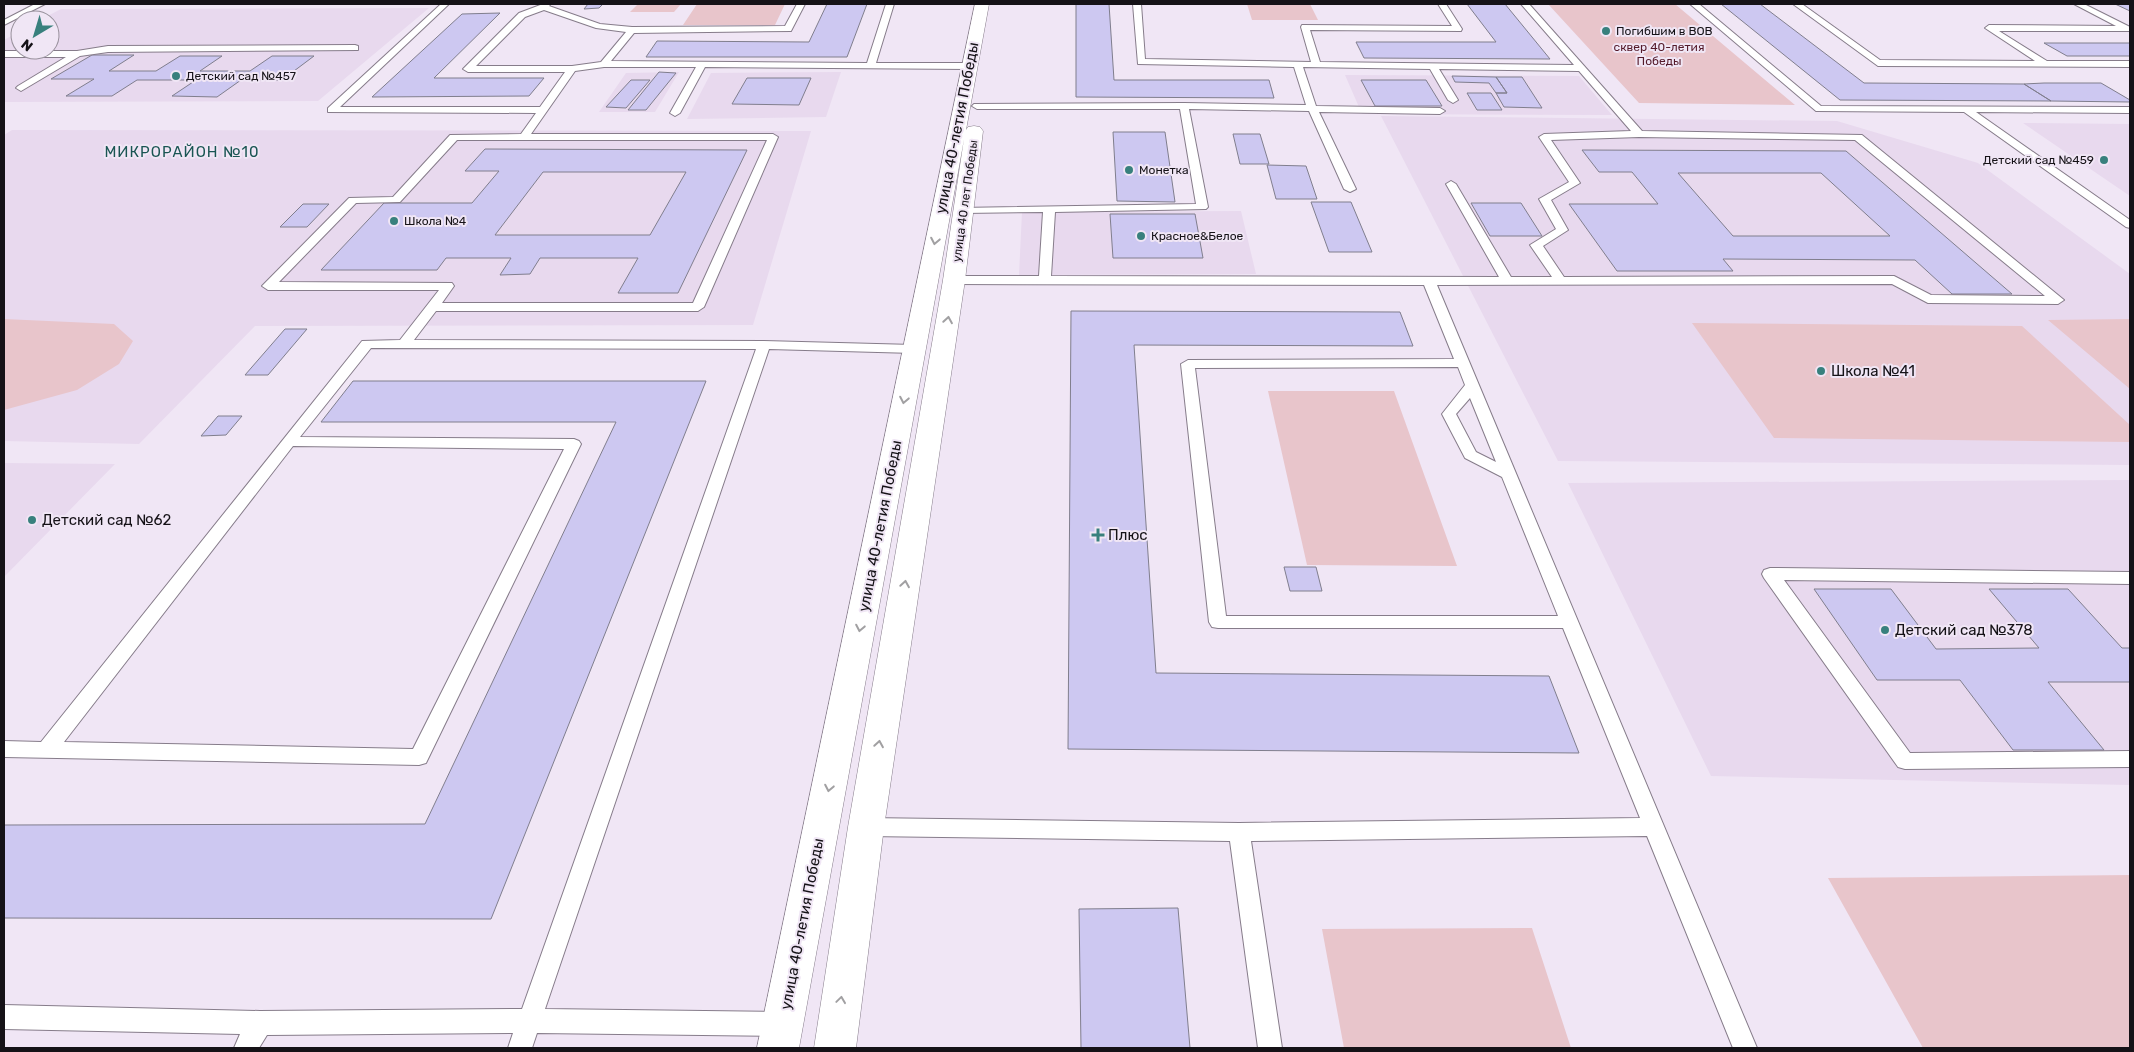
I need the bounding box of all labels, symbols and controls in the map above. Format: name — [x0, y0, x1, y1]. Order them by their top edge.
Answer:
north arrow — [10, 10, 60, 60]
place label: Погибшим в ВОВ — [1616, 24, 1713, 38]
marker: Погибшим в ВОВ — [1600, 25, 1612, 37]
text: N — [18, 35, 37, 55]
park label: сквер 40-летия Победы — [1614, 40, 1704, 68]
street label: улица 40-летия Победы — [932, 41, 982, 215]
place label: Детский сад №457 — [186, 69, 296, 83]
marker: Детский сад №457 — [170, 70, 182, 82]
street label: улица 40 лет Победы — [950, 139, 980, 263]
district label: МИКРОРАЙОН №10 — [104, 143, 260, 161]
place label: Детский сад №459 — [1983, 153, 2094, 167]
marker: Детский сад №459 — [2098, 154, 2110, 166]
place label: Монетка — [1139, 163, 1189, 177]
marker: Монетка — [1123, 164, 1135, 176]
place label: Школа №4 — [404, 214, 467, 228]
marker: Школа №4 — [388, 215, 400, 227]
place label: Красное&Белое — [1151, 229, 1244, 243]
marker: Красное&Белое — [1135, 230, 1147, 242]
one-way arrow — [931, 236, 941, 245]
one-way arrow — [942, 315, 952, 324]
place label: Школа №41 — [1831, 362, 1915, 380]
marker: Школа №41 — [1815, 365, 1827, 377]
one-way arrow — [900, 396, 910, 404]
street label: улица 40-летия Победы — [855, 439, 905, 613]
place label: Детский сад №62 — [42, 511, 172, 529]
marker: Детский сад №62 — [26, 514, 38, 526]
place label: Плюс — [1108, 526, 1148, 544]
marker: Плюс — [1092, 529, 1104, 541]
one-way arrow — [900, 579, 910, 588]
place label: Детский сад №378 — [1895, 621, 2033, 639]
one-way arrow — [855, 624, 866, 633]
marker: Детский сад №378 — [1879, 624, 1891, 636]
one-way arrow — [874, 740, 884, 748]
one-way arrow — [824, 783, 835, 792]
street label: улица 40-летия Победы — [777, 837, 827, 1011]
one-way arrow — [836, 996, 846, 1004]

